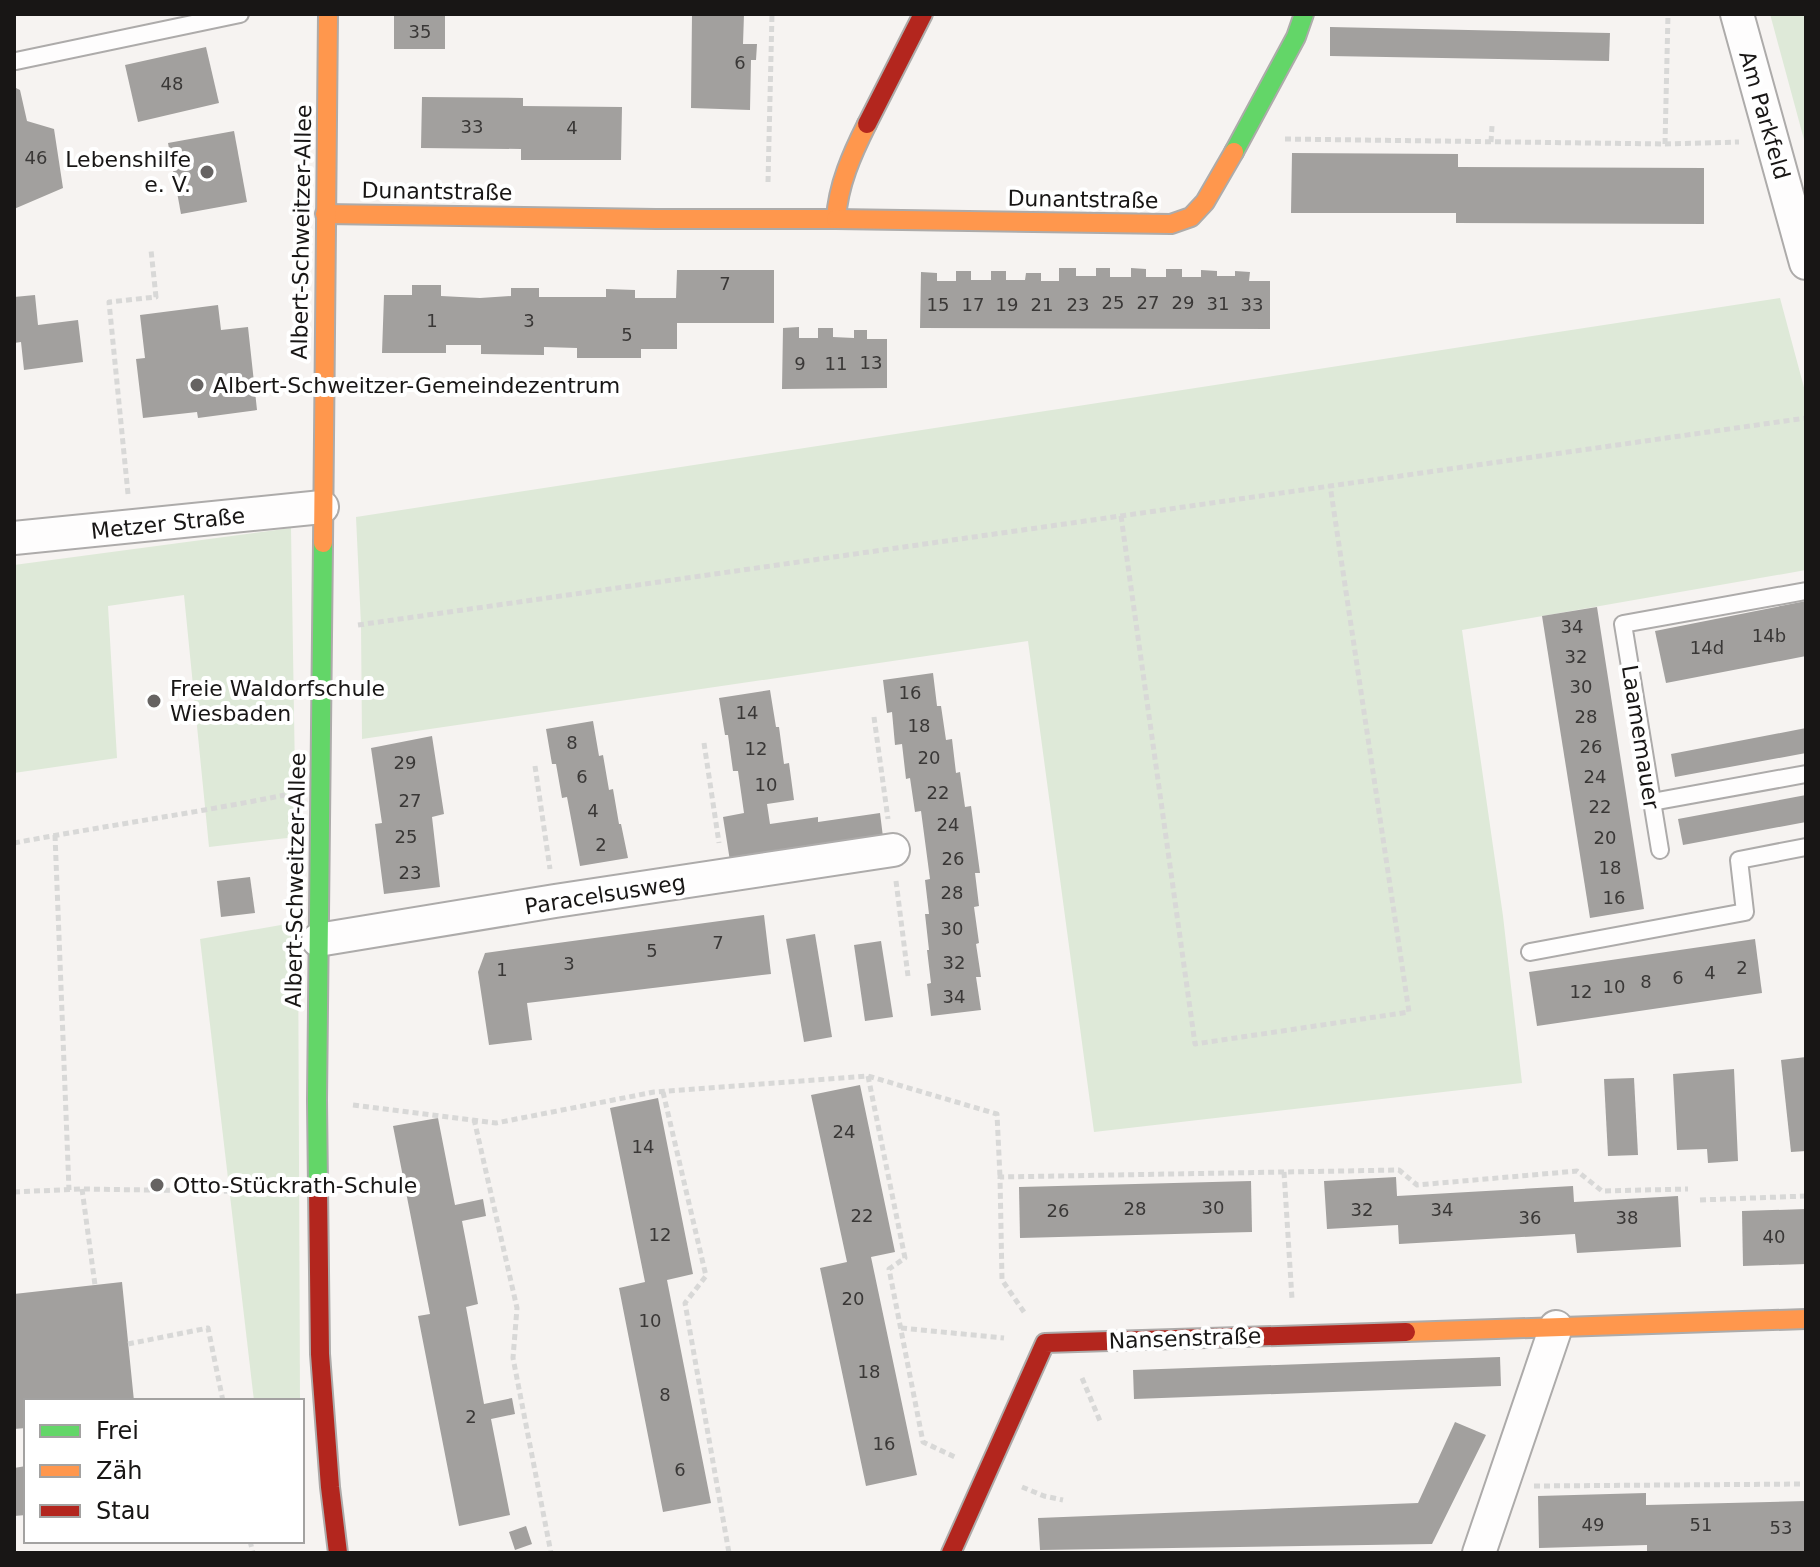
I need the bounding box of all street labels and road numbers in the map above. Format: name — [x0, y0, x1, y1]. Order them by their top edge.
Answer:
street label: Am Parkfeld — [1734, 48, 1795, 182]
street label: Albert-Schweitzer-Allee — [287, 104, 316, 360]
street label: Dunantstraße — [361, 178, 513, 205]
street label: Dunantstraße — [1007, 186, 1159, 213]
street label: Metzer Straße — [90, 503, 246, 544]
street label: Laamemauer — [1617, 663, 1664, 812]
street label: Albert-Schweitzer-Allee — [281, 752, 310, 1008]
street label: Paracelsusweg — [523, 869, 687, 920]
street label: Nansenstraße — [1108, 1323, 1262, 1354]

